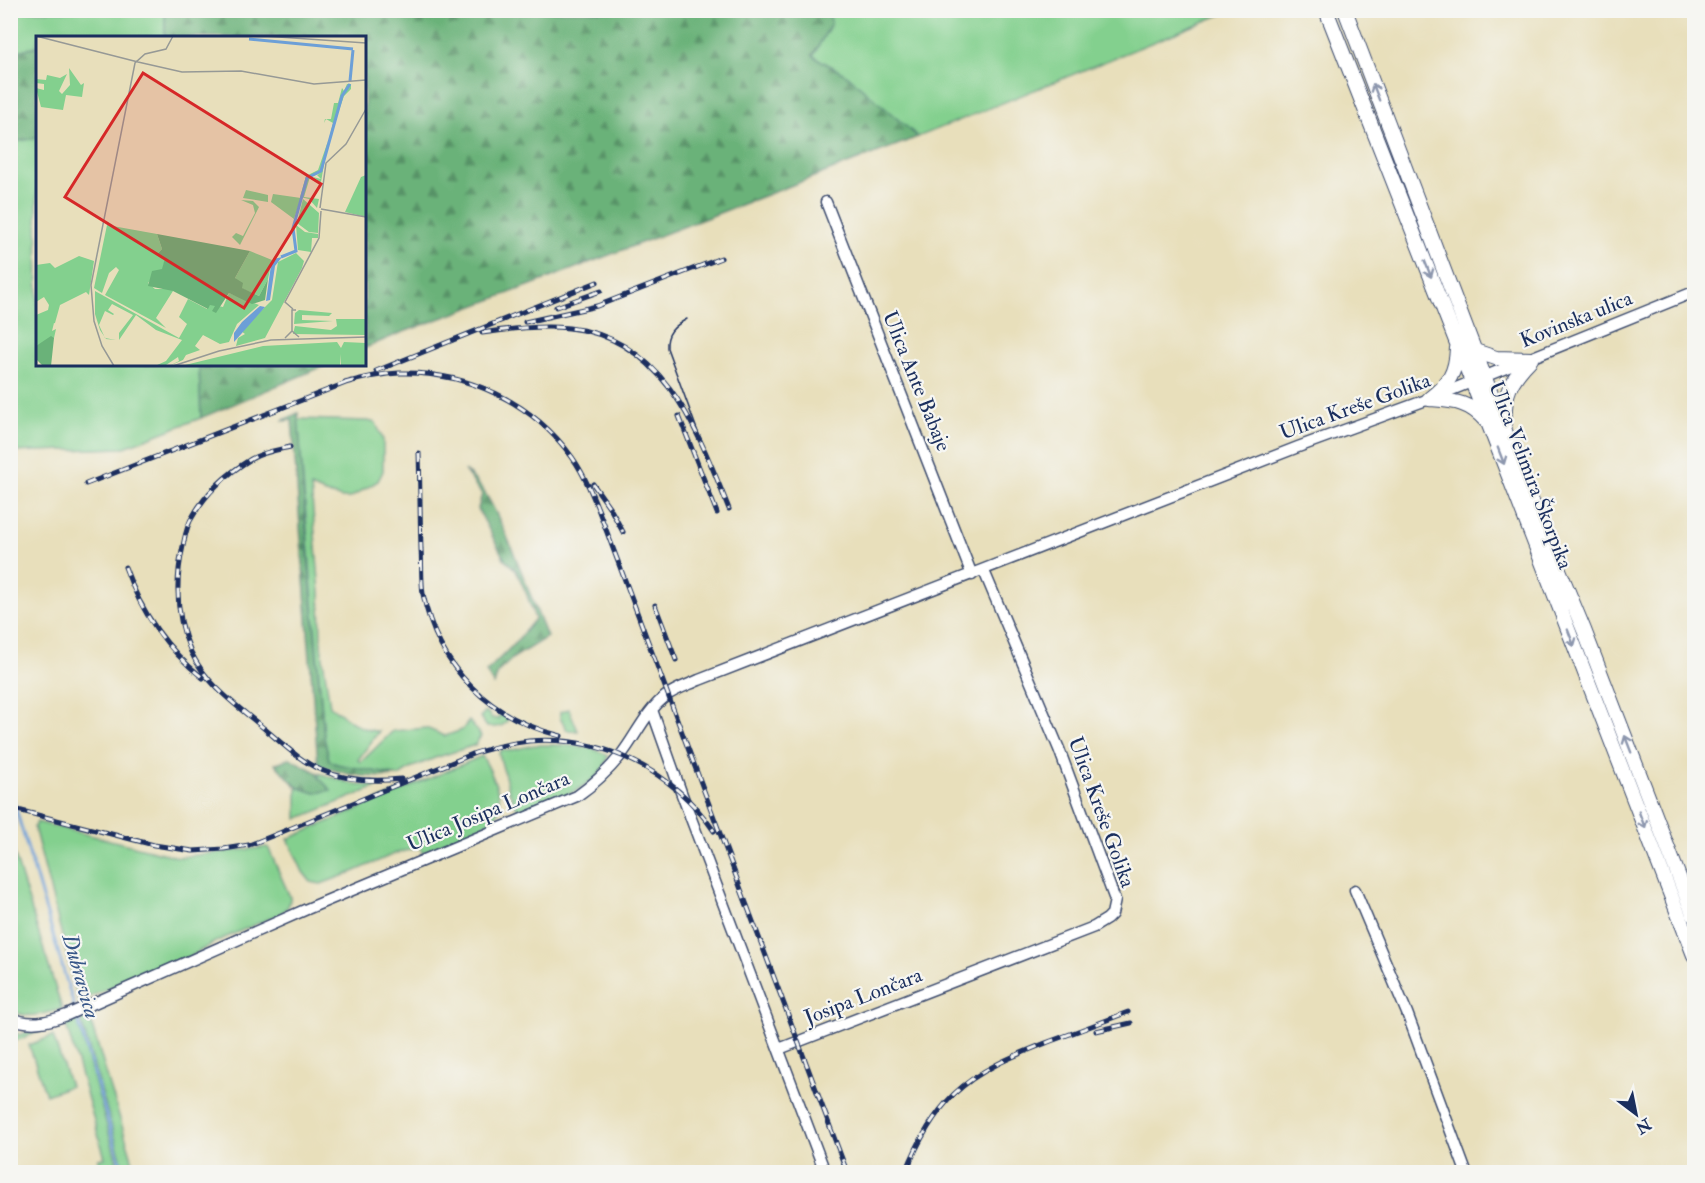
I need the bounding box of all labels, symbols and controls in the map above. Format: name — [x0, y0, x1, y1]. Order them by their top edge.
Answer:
inset map — [36, 36, 366, 366]
one-way arrow — [1370, 83, 1381, 102]
one-way arrow — [1423, 259, 1434, 278]
street label: Kovinska ulica — [1516, 285, 1637, 354]
street label: Ulica Ante Babaje — [876, 307, 957, 456]
street label: Ulica Kreše Golika — [1276, 367, 1435, 446]
street label: Ulica Velimira Škorpika — [1482, 377, 1579, 573]
one-way arrow — [1496, 446, 1507, 465]
one-way arrow — [1567, 628, 1578, 647]
street label: Ulica Kreše Golika — [1062, 733, 1141, 892]
one-way arrow — [1622, 735, 1633, 753]
street label: Ulica Josipa Lončara — [403, 765, 574, 858]
one-way arrow — [1637, 810, 1648, 829]
water label: Dubravica — [55, 930, 107, 1022]
street label: Josipa Lončara — [799, 961, 926, 1032]
north arrow — [1606, 1084, 1666, 1144]
text: N — [1631, 1113, 1656, 1139]

